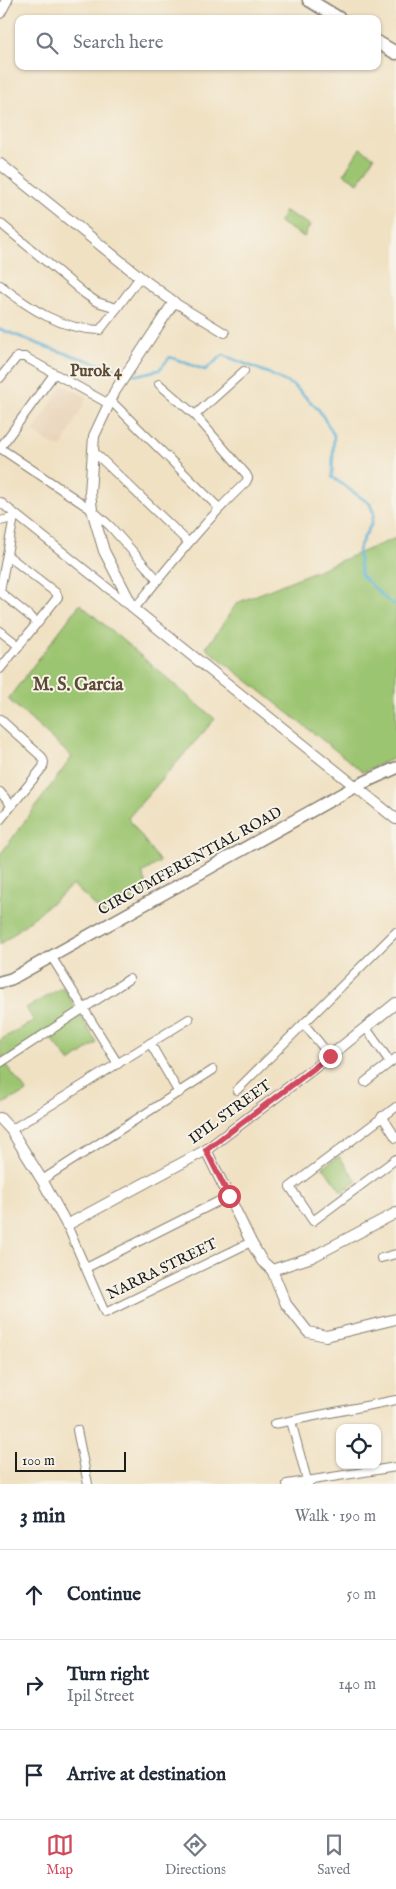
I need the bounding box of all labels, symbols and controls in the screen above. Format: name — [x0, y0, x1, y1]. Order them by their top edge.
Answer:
search box — [15, 15, 381, 70]
icon: search — [33, 29, 61, 57]
text: Search here — [73, 31, 164, 55]
district label: Purok 4 — [70, 362, 123, 382]
district label: M. S. Garcia — [33, 674, 125, 697]
street label: CIRCUMFERENTIAL ROAD — [95, 802, 285, 920]
route end — [319, 1045, 342, 1068]
street label: IPIL STREET — [185, 1076, 275, 1148]
route start — [218, 1185, 241, 1208]
street label: NARRA STREET — [104, 1234, 220, 1304]
map controls — [336, 1424, 381, 1469]
button: locate — [336, 1424, 381, 1469]
scale bar — [15, 1449, 126, 1472]
text: 100 m — [22, 1452, 55, 1470]
text: 3 min — [20, 1503, 65, 1530]
text: Walk · 190 m — [295, 1507, 376, 1527]
icon: ahead — [20, 1581, 48, 1609]
text: Continue — [67, 1583, 141, 1607]
text: 50 m — [347, 1585, 376, 1605]
text: Turn right — [67, 1663, 149, 1687]
icon: right — [20, 1671, 48, 1699]
text: 140 m — [338, 1675, 376, 1695]
text: Ipil Street — [67, 1687, 134, 1707]
icon: arrive — [20, 1761, 48, 1789]
text: Arrive at destination — [67, 1763, 226, 1787]
tab: Map — [46, 1831, 74, 1879]
tab: Directions — [165, 1831, 226, 1879]
tab: Saved — [317, 1831, 350, 1879]

